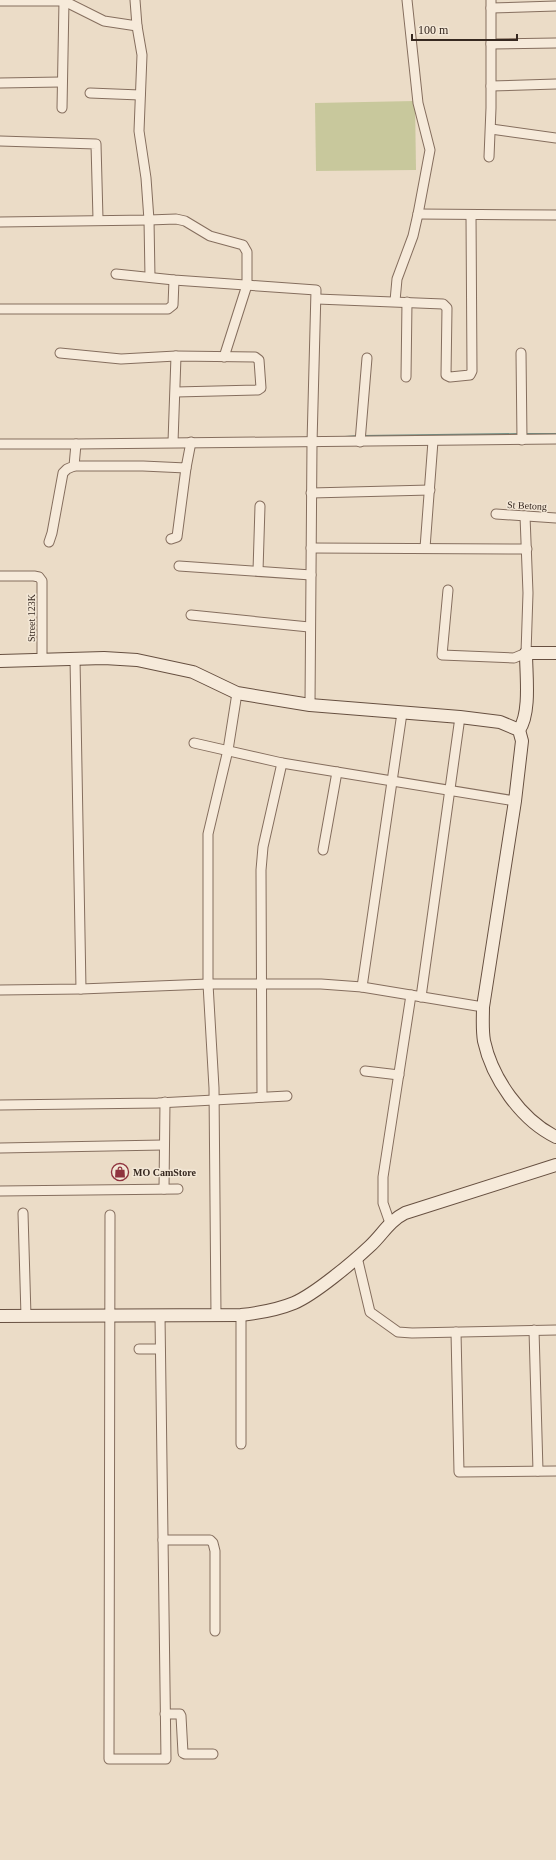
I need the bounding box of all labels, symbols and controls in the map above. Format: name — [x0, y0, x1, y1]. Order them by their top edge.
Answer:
scale bar — [412, 16, 517, 42]
text: 100 m — [418, 23, 449, 37]
street label: St Betong — [507, 499, 547, 512]
street label: Street 123K — [26, 593, 37, 642]
shop icon: MO CamStore — [110, 1162, 130, 1182]
place label: MO CamStore — [133, 1167, 196, 1178]

